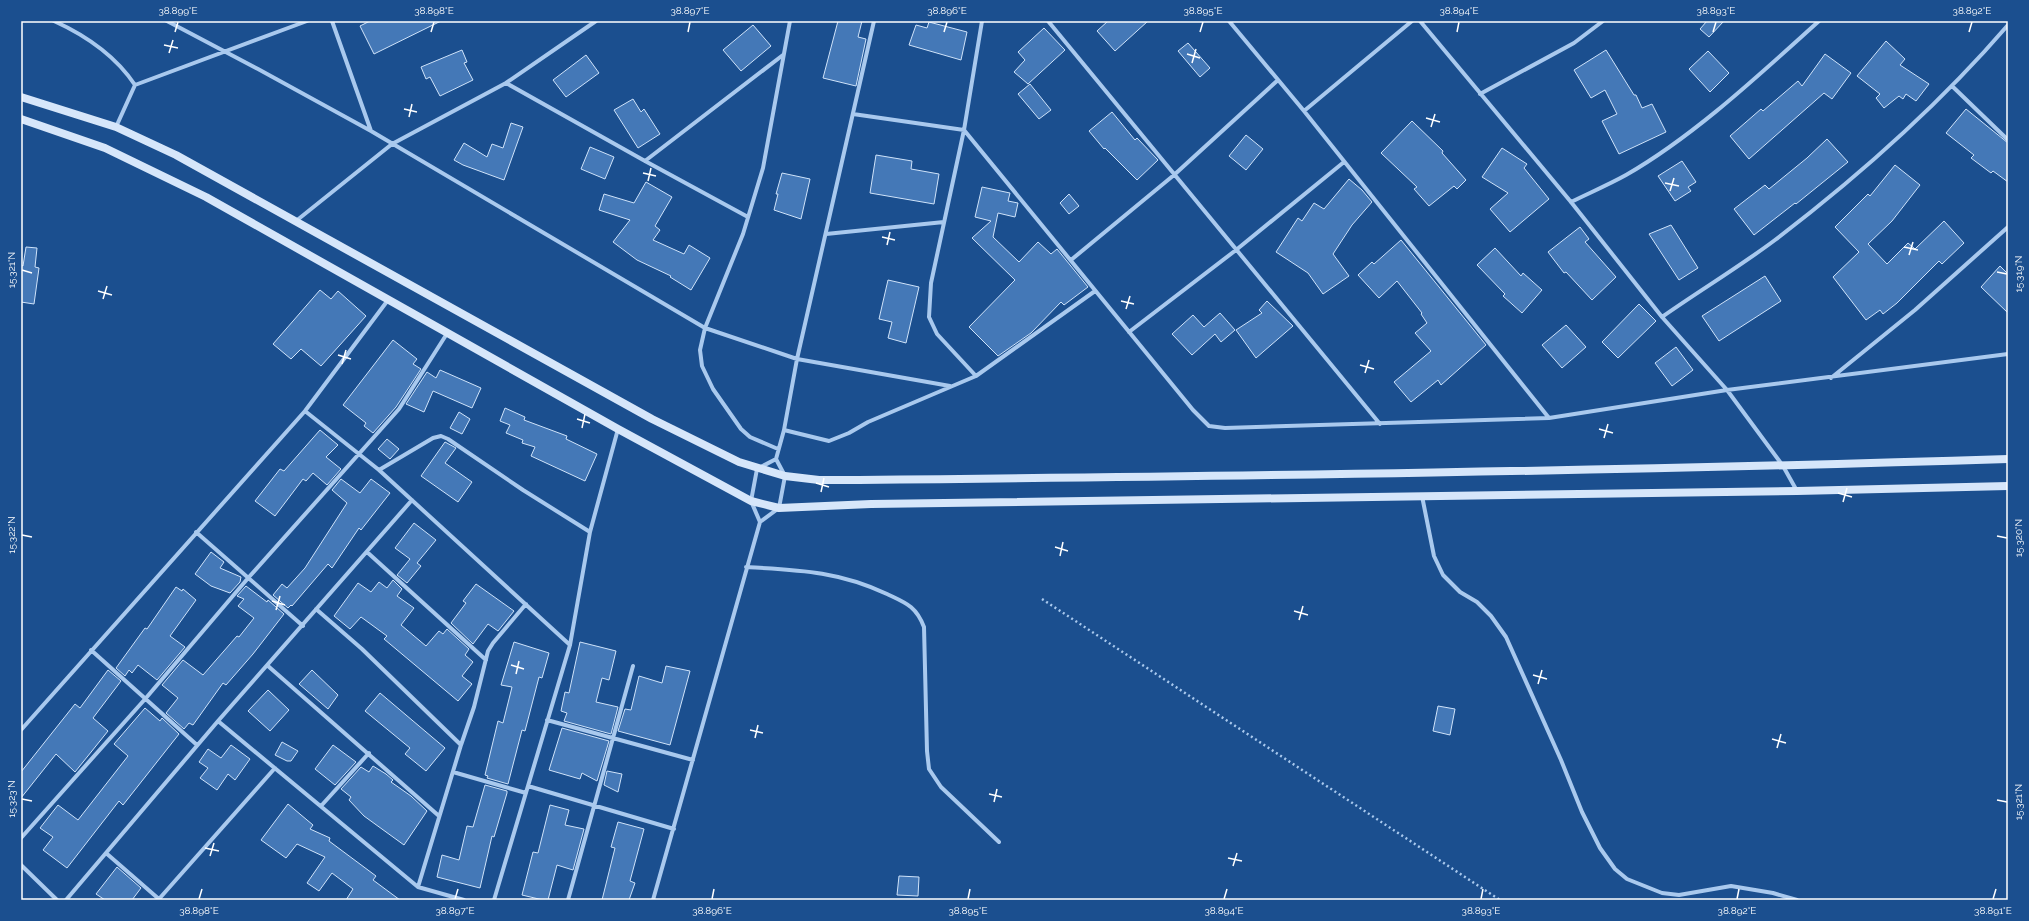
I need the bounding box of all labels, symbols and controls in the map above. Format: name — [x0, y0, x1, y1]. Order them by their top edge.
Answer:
text: 38.899°E — [158, 5, 198, 16]
text: 38.898°E — [414, 5, 454, 16]
text: 38.897°E — [671, 5, 709, 16]
text: 38.896°E — [927, 5, 967, 16]
text: 38.895°E — [1183, 5, 1223, 16]
text: 38.894°E — [1439, 5, 1479, 16]
text: 38.893°E — [1697, 5, 1735, 16]
text: 38.892°E — [1953, 5, 1991, 16]
text: 15.321°N — [6, 252, 17, 288]
text: 15.319°N — [2013, 255, 2024, 293]
text: 15.322°N — [6, 516, 17, 554]
text: 15.320°N — [2013, 519, 2024, 557]
text: 15.323°N — [6, 780, 17, 818]
text: 15.321°N — [2013, 784, 2024, 820]
text: 38.898°E — [179, 905, 219, 916]
text: 38.897°E — [436, 905, 474, 916]
text: 38.896°E — [692, 905, 732, 916]
text: 38.895°E — [948, 905, 988, 916]
text: 38.894°E — [1204, 905, 1244, 916]
text: 38.893°E — [1462, 905, 1500, 916]
text: 38.892°E — [1718, 905, 1756, 916]
text: 38.891°E — [1974, 905, 2012, 916]

